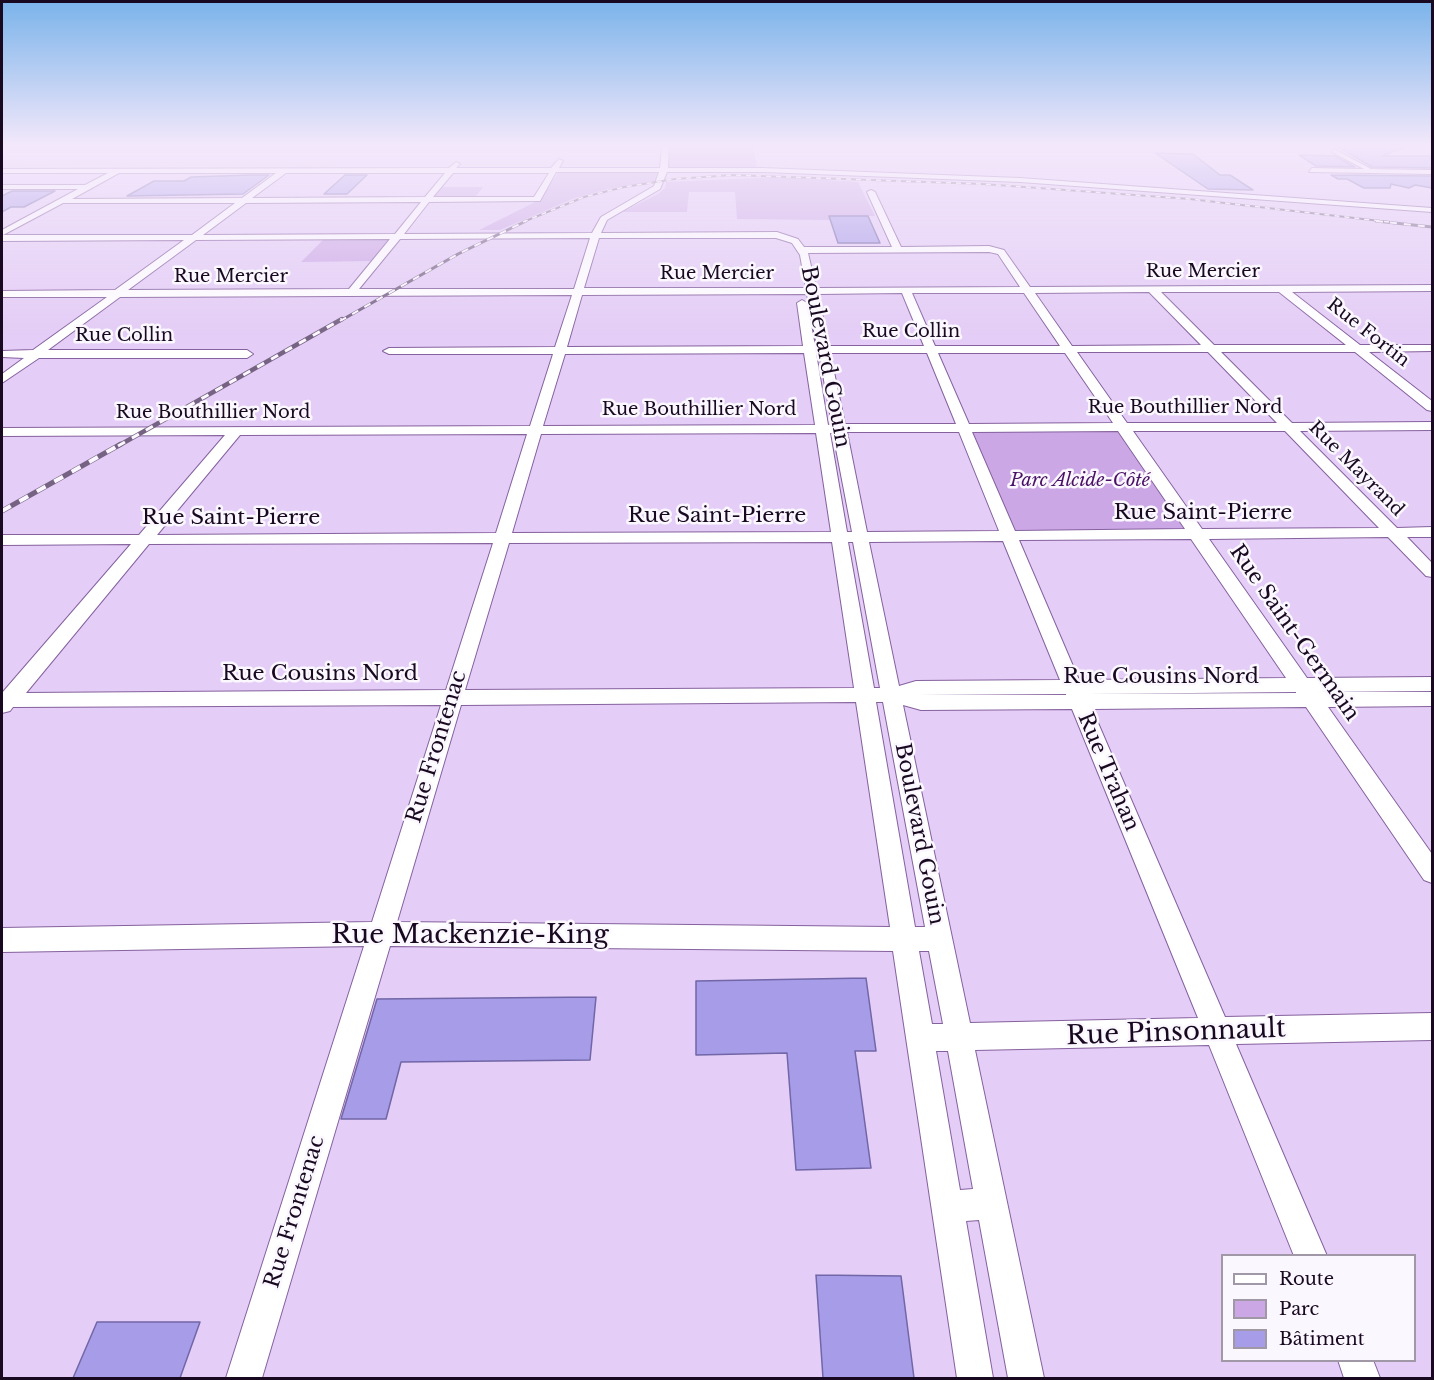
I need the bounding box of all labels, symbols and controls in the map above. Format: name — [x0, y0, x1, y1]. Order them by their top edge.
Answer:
street label: Rue Mercier — [1146, 261, 1260, 283]
street label: Rue Mercier — [660, 263, 774, 285]
street label: Boulevard Gouin — [795, 264, 855, 450]
street label: Rue Mercier — [174, 266, 288, 288]
street label: Rue Fortin — [1322, 294, 1414, 372]
street label: Rue Collin — [862, 321, 960, 343]
street label: Rue Collin — [75, 325, 173, 347]
street label: Rue Bouthillier Nord — [1088, 397, 1282, 419]
street label: Rue Bouthillier Nord — [602, 399, 796, 421]
street label: Rue Bouthillier Nord — [116, 402, 310, 424]
street label: Rue Mayrand — [1304, 417, 1408, 521]
park label: Parc Alcide-Côté — [1010, 470, 1150, 492]
street label: Rue Saint-Pierre — [1114, 500, 1292, 526]
street label: Rue Saint-Pierre — [628, 503, 806, 529]
street label: Rue Saint-Pierre — [142, 505, 320, 531]
street label: Rue Saint-Germain — [1224, 540, 1364, 726]
street label: Rue Cousins Nord — [222, 661, 418, 687]
street label: Rue Cousins Nord — [1063, 664, 1259, 690]
street label: Rue Frontenac — [402, 668, 472, 826]
street label: Rue Trahan — [1072, 709, 1144, 835]
street label: Boulevard Gouin — [889, 741, 949, 927]
street label: Rue Mackenzie-King — [331, 920, 609, 952]
street label: Rue Pinsonnault — [1066, 1014, 1286, 1052]
street label: Rue Frontenac — [260, 1133, 330, 1291]
legend — [1221, 1254, 1416, 1362]
text: Route — [1279, 1268, 1334, 1290]
text: Parc — [1279, 1298, 1319, 1320]
text: Bâtiment — [1279, 1328, 1365, 1350]

